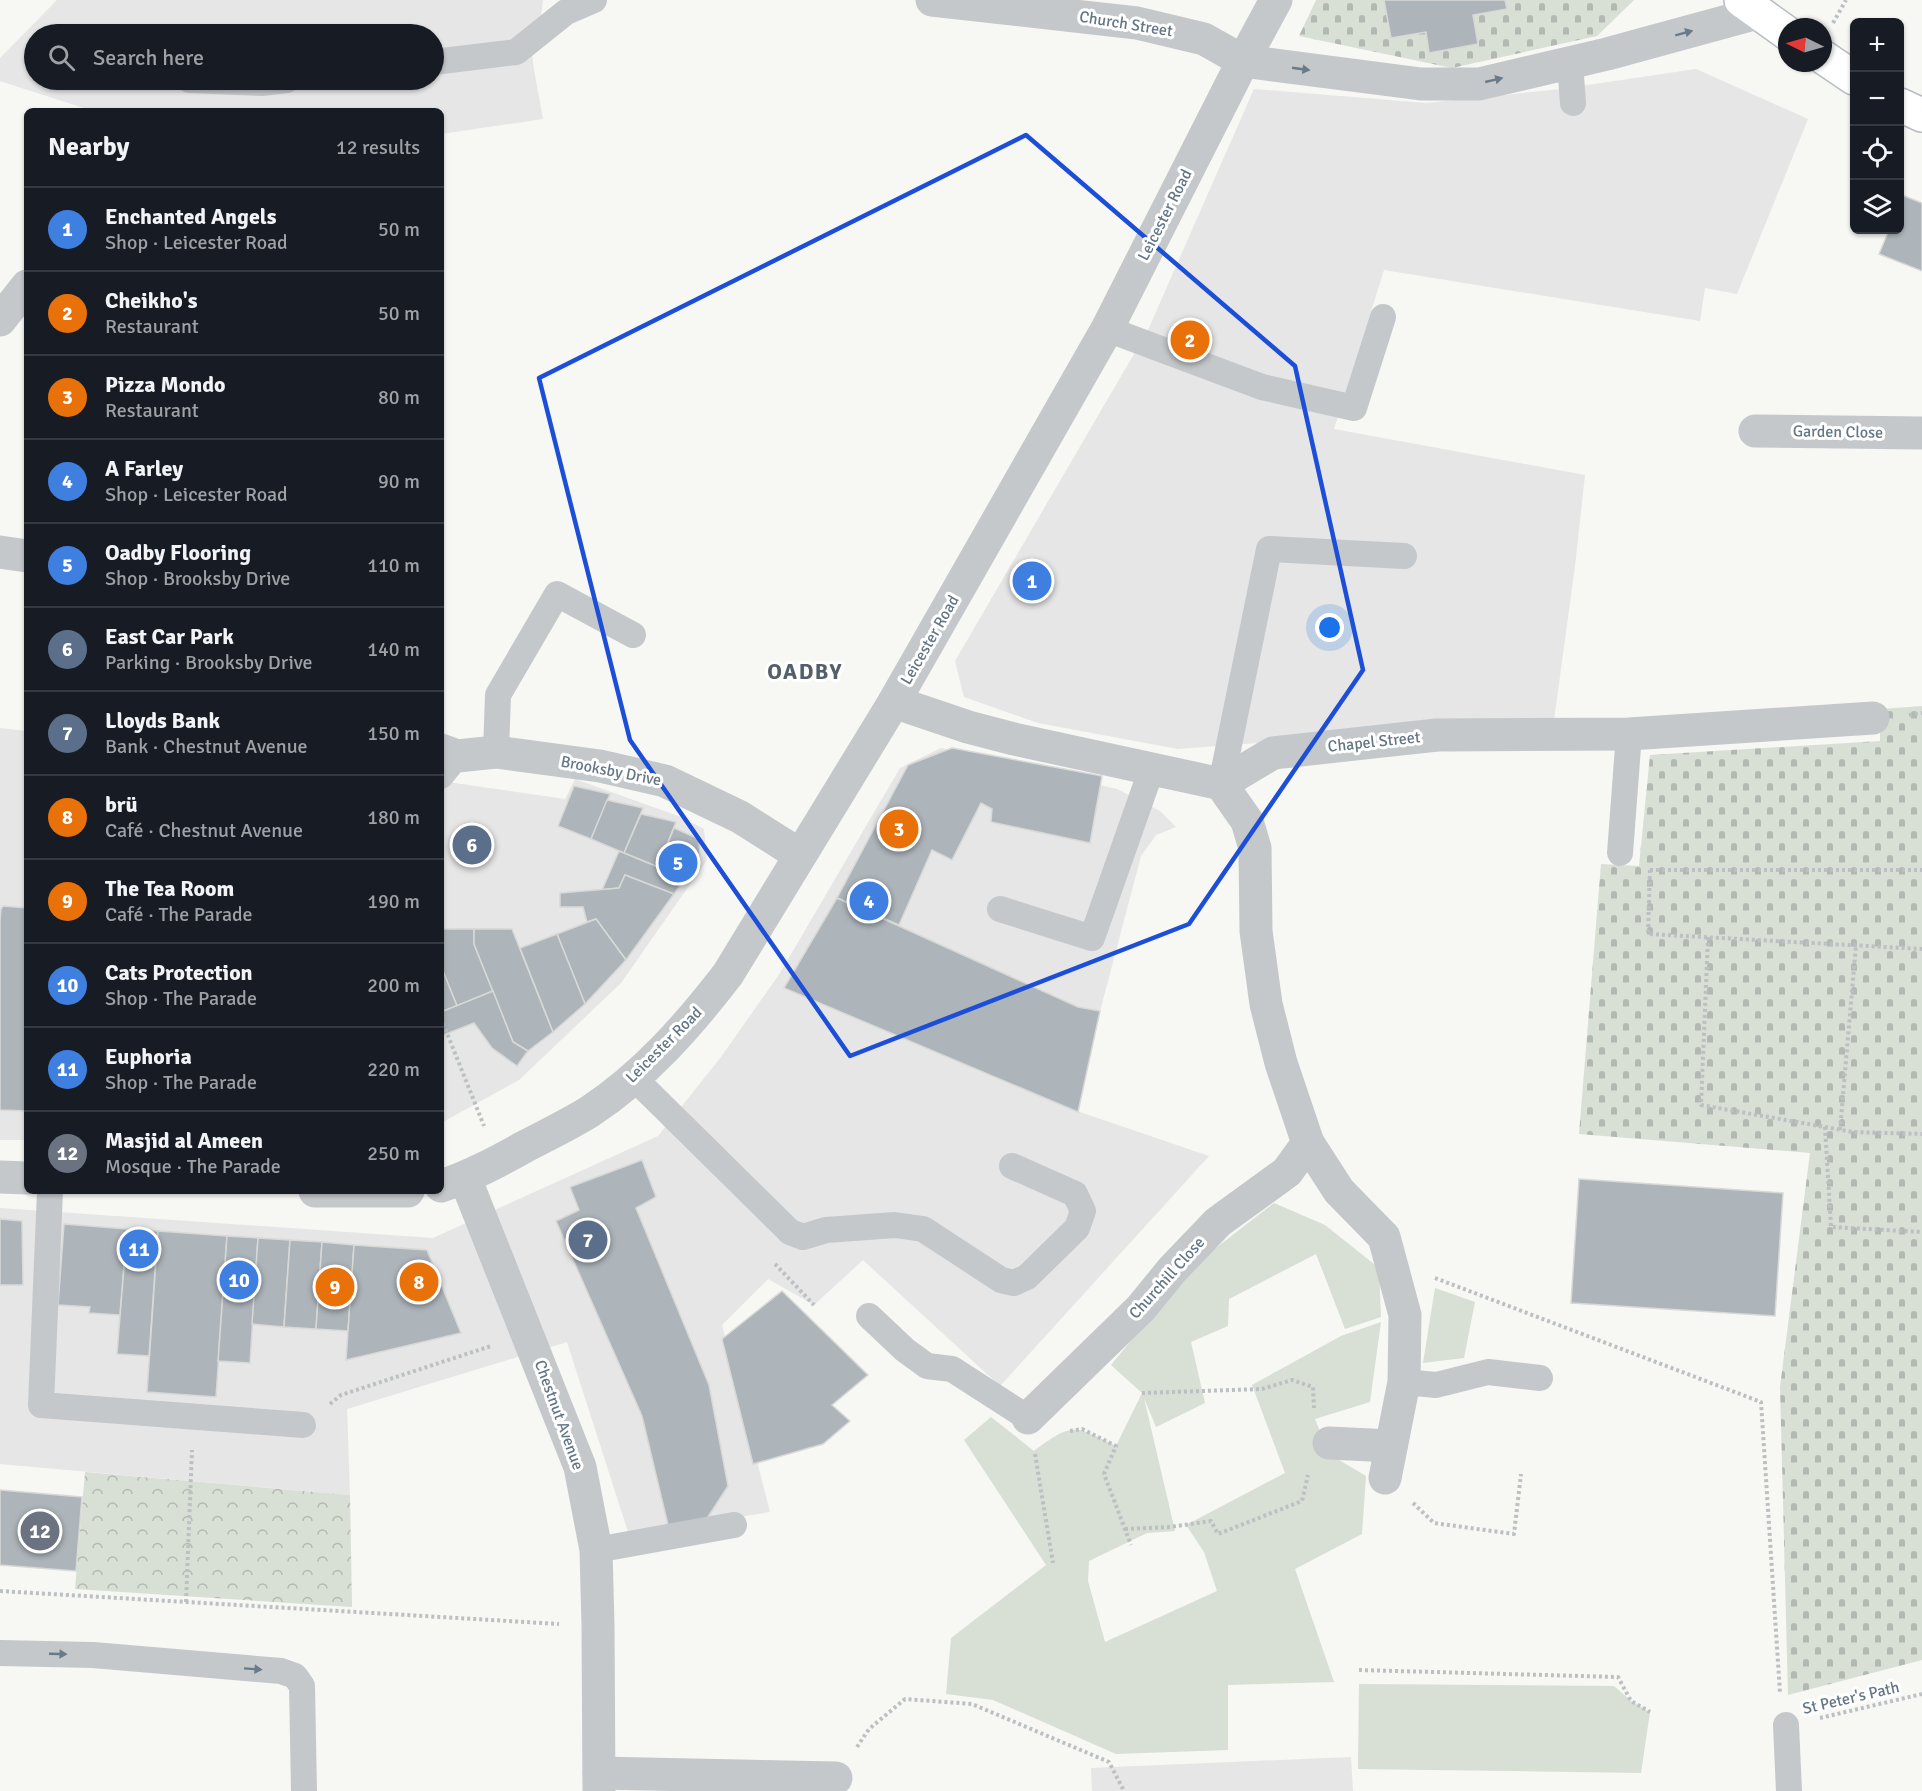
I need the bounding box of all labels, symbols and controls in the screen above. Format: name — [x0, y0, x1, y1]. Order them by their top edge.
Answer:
street label: Church Street — [1078, 7, 1174, 41]
north arrow — [1778, 18, 1832, 72]
map controls — [1850, 18, 1904, 234]
button: + — [1850, 18, 1904, 72]
search box — [24, 24, 444, 90]
one-way arrow — [1675, 28, 1693, 37]
icon: search — [45, 41, 78, 74]
text: Search here — [93, 44, 204, 71]
one-way arrow — [1291, 65, 1310, 74]
button: − — [1850, 72, 1904, 126]
one-way arrow — [1485, 75, 1504, 85]
button: locate — [1850, 126, 1904, 180]
text: Nearby — [48, 131, 129, 163]
text: 12 results — [336, 135, 420, 160]
street label: Leicester Road — [1133, 166, 1197, 264]
button: layers — [1850, 180, 1904, 234]
text: Enchanted Angels — [105, 203, 276, 230]
text: 1 — [62, 217, 73, 242]
text: 50 m — [378, 217, 420, 242]
text: Shop · Leicester Road — [105, 230, 288, 255]
text: Cheikho's — [105, 287, 198, 314]
text: 2 — [62, 301, 73, 326]
text: 50 m — [378, 301, 420, 326]
text: Restaurant — [105, 314, 199, 339]
pin: 2 — [1170, 318, 1210, 362]
text: Pizza Mondo — [105, 371, 226, 398]
text: 3 — [62, 385, 73, 410]
text: 80 m — [378, 385, 420, 410]
text: Restaurant — [105, 398, 199, 423]
street label: Garden Close — [1793, 421, 1883, 443]
text: A Farley — [105, 455, 183, 482]
text: 4 — [62, 469, 73, 494]
text: 90 m — [378, 469, 420, 494]
text: Shop · Leicester Road — [105, 482, 288, 507]
text: Oadby Flooring — [105, 539, 251, 566]
text: 5 — [62, 553, 73, 578]
text: 110 m — [367, 553, 420, 578]
pin: 1 — [1012, 558, 1052, 604]
text: Shop · Brooksby Drive — [105, 566, 290, 591]
street label: Leicester Road — [896, 592, 964, 688]
your location — [1315, 613, 1344, 642]
text: East Car Park — [105, 623, 234, 650]
text: 6 — [62, 637, 73, 662]
text: 140 m — [367, 637, 420, 662]
text: Parking · Brooksby Drive — [105, 650, 313, 675]
district label: OADBY — [767, 658, 843, 685]
text: Lloyds Bank — [105, 707, 220, 734]
text: 7 — [62, 721, 73, 746]
text: 150 m — [367, 721, 420, 746]
street label: Chapel Street — [1327, 727, 1422, 757]
text: Bank · Chestnut Avenue — [105, 734, 308, 759]
street label: Brooksby Drive — [559, 751, 663, 791]
text: brü — [105, 791, 138, 818]
text: 8 — [62, 805, 73, 830]
text: 180 m — [367, 805, 420, 830]
pin: 3 — [880, 806, 918, 852]
text: Café · Chestnut Avenue — [105, 818, 303, 843]
pin: 6 — [452, 822, 492, 868]
pin: 5 — [658, 840, 698, 886]
text: The Tea Room — [105, 875, 234, 902]
pin: 4 — [850, 878, 888, 924]
text: 9 — [62, 889, 73, 914]
text: 190 m — [367, 889, 420, 914]
text: Café · The Parade — [105, 902, 253, 927]
text: Cats Protection — [105, 959, 253, 986]
text: 10 — [57, 973, 78, 998]
text: 200 m — [367, 973, 420, 998]
text: Shop · The Parade — [105, 986, 257, 1011]
street label: Leicester Road — [622, 1003, 706, 1087]
text: Euphoria — [105, 1043, 192, 1070]
text: 11 — [57, 1057, 78, 1082]
text: 220 m — [367, 1057, 420, 1082]
text: Shop · The Parade — [105, 1070, 257, 1095]
text: Masjid al Ameen — [105, 1127, 263, 1154]
text: 12 — [57, 1141, 78, 1166]
text: 250 m — [367, 1141, 420, 1166]
text: Mosque · The Parade — [105, 1154, 281, 1179]
pin: 7 — [568, 1218, 608, 1262]
pin: 11 — [120, 1226, 158, 1272]
street label: Churchill Close — [1125, 1233, 1209, 1323]
pin: 10 — [220, 1258, 258, 1302]
pin: 8 — [400, 1260, 438, 1304]
pin: 9 — [316, 1264, 354, 1310]
street label: Chestnut Avenue — [530, 1357, 588, 1473]
pin: 12 — [20, 1508, 60, 1553]
one-way arrow — [49, 1650, 68, 1659]
one-way arrow — [243, 1664, 262, 1674]
street label: St Peter's Path — [1801, 1677, 1901, 1719]

